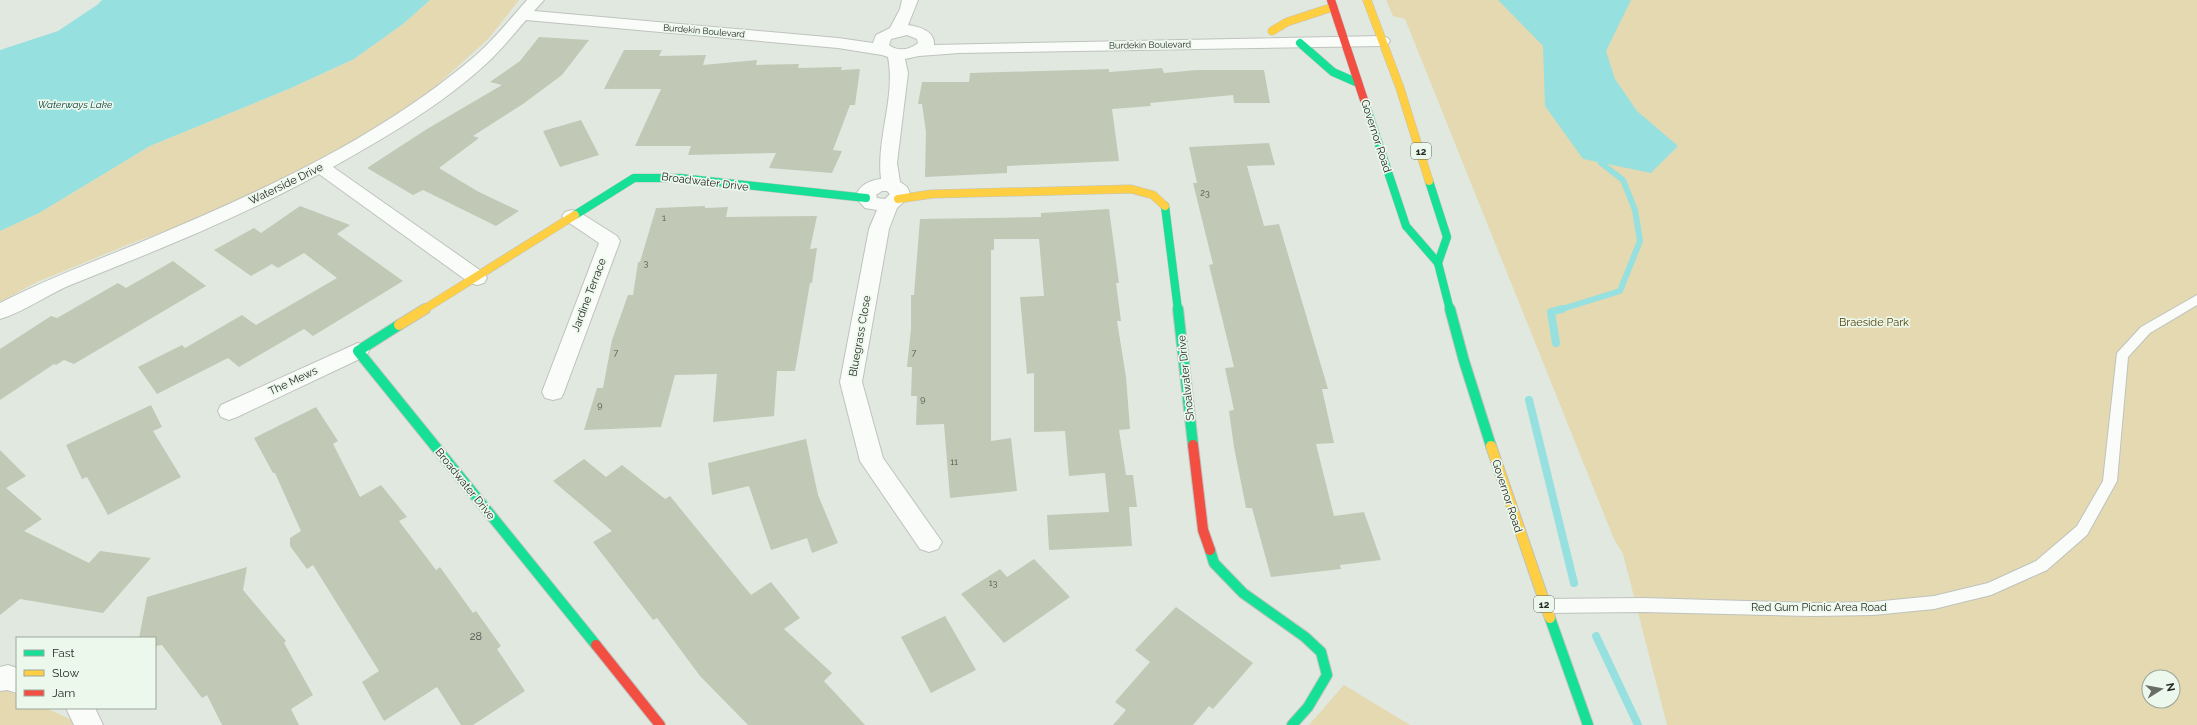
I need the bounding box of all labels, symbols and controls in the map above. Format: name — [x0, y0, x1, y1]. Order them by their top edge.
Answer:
street label: Burdekin Boulevard — [663, 22, 746, 40]
street label: Burdekin Boulevard — [1109, 39, 1192, 51]
street label: Governor Road — [1358, 98, 1394, 174]
water label: Waterways Lake — [38, 99, 113, 110]
road number: 12 — [1411, 143, 1431, 159]
street label: Waterside Drive — [247, 160, 326, 208]
street label: Broadwater Drive — [661, 170, 750, 194]
house number: 23 — [1200, 188, 1210, 198]
house number: 1 — [662, 213, 666, 223]
street label: Jardine Terrace — [569, 256, 609, 334]
house number: 3 — [644, 258, 649, 268]
street label: Bluegrass Close — [846, 294, 874, 378]
park label: Braeside Park — [1839, 316, 1909, 329]
street label: Shoalwater Drive — [1175, 334, 1197, 421]
house number: 7 — [614, 348, 619, 358]
house number: 7 — [912, 348, 917, 358]
street label: The Mews — [267, 364, 319, 398]
house number: 9 — [920, 394, 926, 404]
house number: 9 — [597, 400, 603, 410]
street label: Broadwater Drive — [432, 446, 498, 523]
house number: 11 — [950, 457, 958, 467]
street label: Governor Road — [1489, 458, 1525, 534]
house number: 13 — [989, 578, 998, 588]
road number: 12 — [1534, 596, 1554, 612]
street label: Red Gum Picnic Area Road — [1751, 601, 1887, 614]
house number: 28 — [470, 630, 482, 643]
legend — [16, 637, 156, 709]
text: Fast — [52, 646, 75, 660]
text: Slow — [52, 666, 79, 680]
north arrow — [2141, 669, 2181, 709]
text: N — [2163, 682, 2178, 693]
text: Jam — [52, 686, 75, 700]

